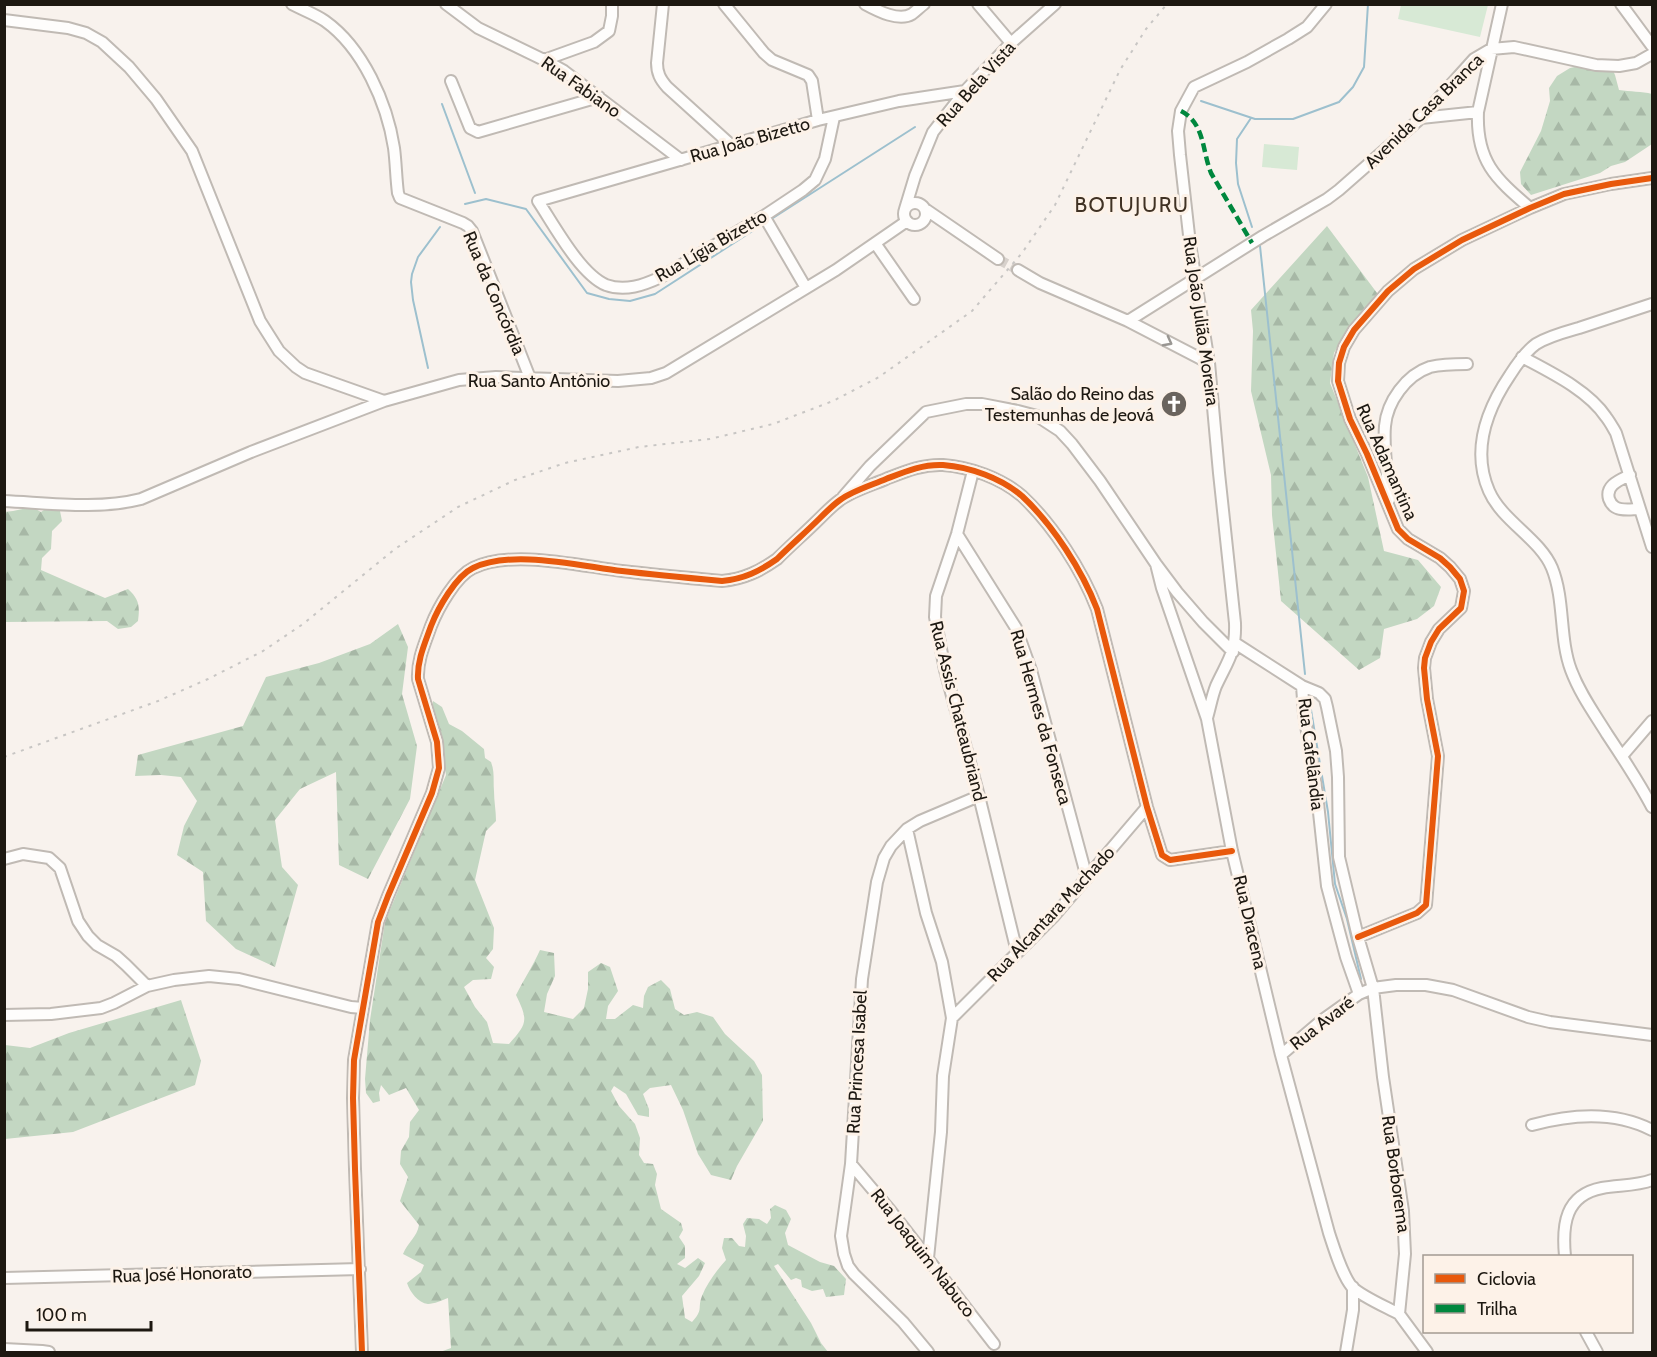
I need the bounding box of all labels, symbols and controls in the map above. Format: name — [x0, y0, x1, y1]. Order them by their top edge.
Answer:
street label: Rua Bela Vista — [932, 36, 1020, 131]
street label: Avenida Casa Branca — [1360, 48, 1488, 173]
street label: Rua Fabiano — [537, 52, 625, 123]
street label: Rua João Bizetto — [688, 112, 812, 168]
district label: BOTUJURU — [1074, 192, 1190, 217]
street label: Rua Lígia Bizetto — [651, 205, 771, 287]
street label: Rua da Concórdia — [458, 228, 530, 358]
street label: Rua João Julião Moreira — [1178, 235, 1224, 408]
one-way arrow — [1162, 335, 1173, 346]
street label: Rua Santo Antônio — [468, 370, 610, 392]
place label: Salão do Reino das Testemunhas de Jeová — [985, 383, 1154, 426]
church icon: Salão do Reino das Testemunhas de Jeová — [1159, 389, 1189, 419]
street label: Rua Adamantina — [1351, 400, 1423, 524]
street label: Rua Assis Chateaubriand — [925, 619, 991, 803]
street label: Rua Hermes da Fonseca — [1005, 627, 1077, 808]
street label: Rua Cafelândia — [1293, 697, 1329, 812]
street label: Rua Alcantara Machado — [983, 842, 1120, 986]
street label: Rua Dracena — [1228, 873, 1272, 972]
street label: Rua Princesa Isabel — [842, 989, 872, 1134]
street label: Rua Avaré — [1286, 991, 1358, 1055]
street label: Rua Borborema — [1377, 1114, 1415, 1234]
street label: Rua Joaquim Nabuco — [866, 1184, 980, 1322]
legend — [1423, 1255, 1633, 1333]
street label: Rua José Honorato — [112, 1261, 252, 1287]
text: Ciclovia — [1477, 1268, 1536, 1290]
scale bar — [27, 1294, 152, 1332]
text: Trilha — [1477, 1298, 1518, 1320]
text: 100 m — [36, 1304, 87, 1326]

